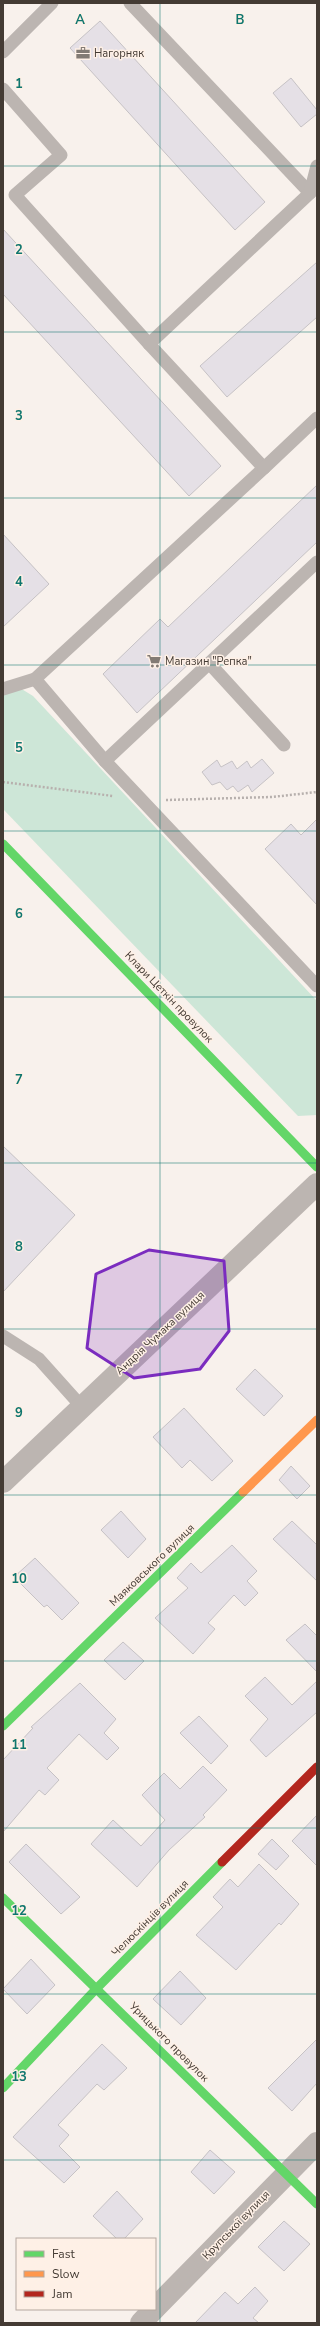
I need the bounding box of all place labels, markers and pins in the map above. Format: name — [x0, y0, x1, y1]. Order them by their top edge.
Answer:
office icon: Нагорняк — [75, 45, 91, 61]
place label: Нагорняк — [94, 46, 144, 61]
supermarket icon: Магазин "Репка" — [146, 653, 162, 669]
place label: Магазин "Репка" — [165, 654, 252, 669]

